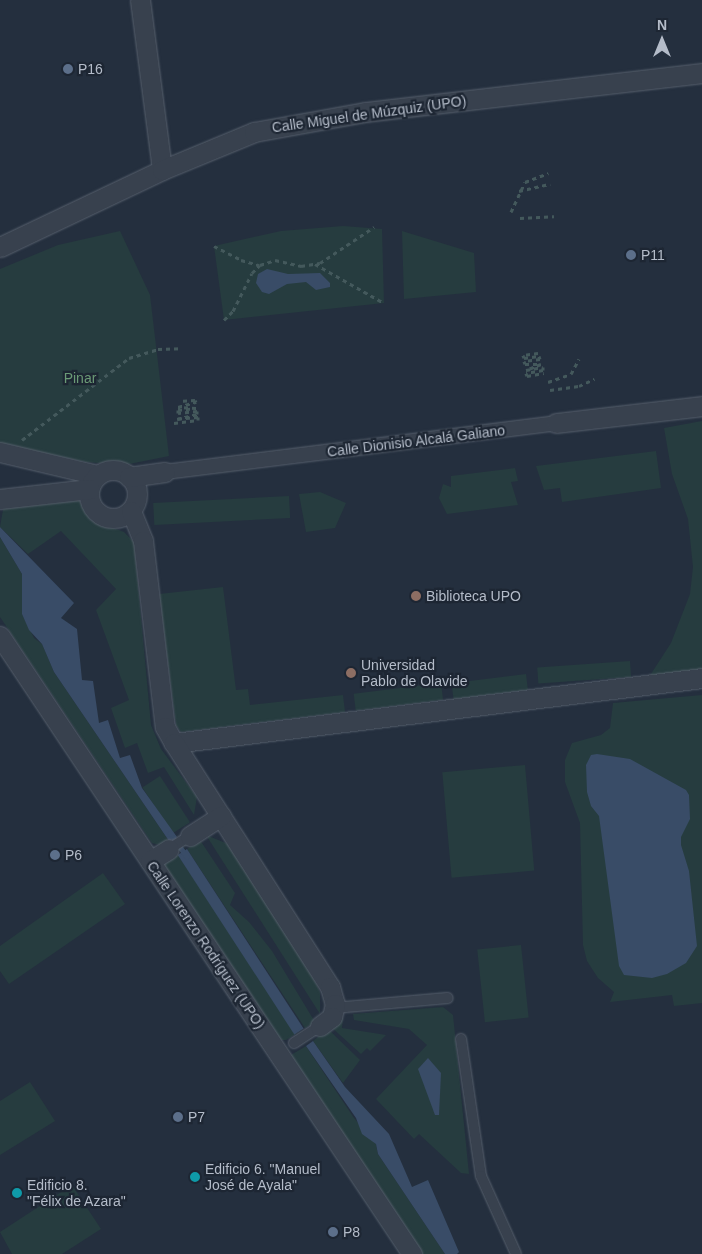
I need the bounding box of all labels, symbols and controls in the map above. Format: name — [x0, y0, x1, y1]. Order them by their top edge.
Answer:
north arrow — [637, 15, 687, 65]
text: N — [657, 17, 667, 33]
place label: P16 — [78, 61, 103, 77]
marker: P16 — [62, 63, 74, 75]
street label: Calle Miguel de Múzquiz (UPO) — [271, 92, 467, 136]
place label: P11 — [641, 247, 665, 263]
marker: P11 — [625, 249, 637, 261]
park label: Pinar — [64, 370, 96, 386]
street label: Calle Dionisio Alcalá Galiano — [326, 422, 506, 460]
place label: Biblioteca UPO — [426, 588, 521, 604]
marker: Biblioteca UPO — [410, 590, 422, 602]
place label: Universidad Pablo de Olavide — [361, 657, 468, 690]
marker: Universidad Pablo de Olavide — [345, 667, 357, 679]
place label: P6 — [65, 847, 82, 863]
marker: P6 — [49, 849, 61, 861]
street label: Calle Lorenzo Rodríguez (UPO) — [144, 858, 268, 1032]
place label: P7 — [188, 1109, 205, 1125]
marker: P7 — [172, 1111, 184, 1123]
place label: Edificio 6. "Manuel José de Ayala" — [205, 1161, 320, 1194]
marker: Edificio 6. "Manuel José de Ayala" — [189, 1171, 201, 1183]
place label: Edificio 8. "Félix de Azara" — [27, 1177, 126, 1210]
marker: Edificio 8. "Félix de Azara" — [11, 1187, 23, 1199]
place label: P8 — [343, 1224, 360, 1240]
marker: P8 — [327, 1226, 339, 1238]

